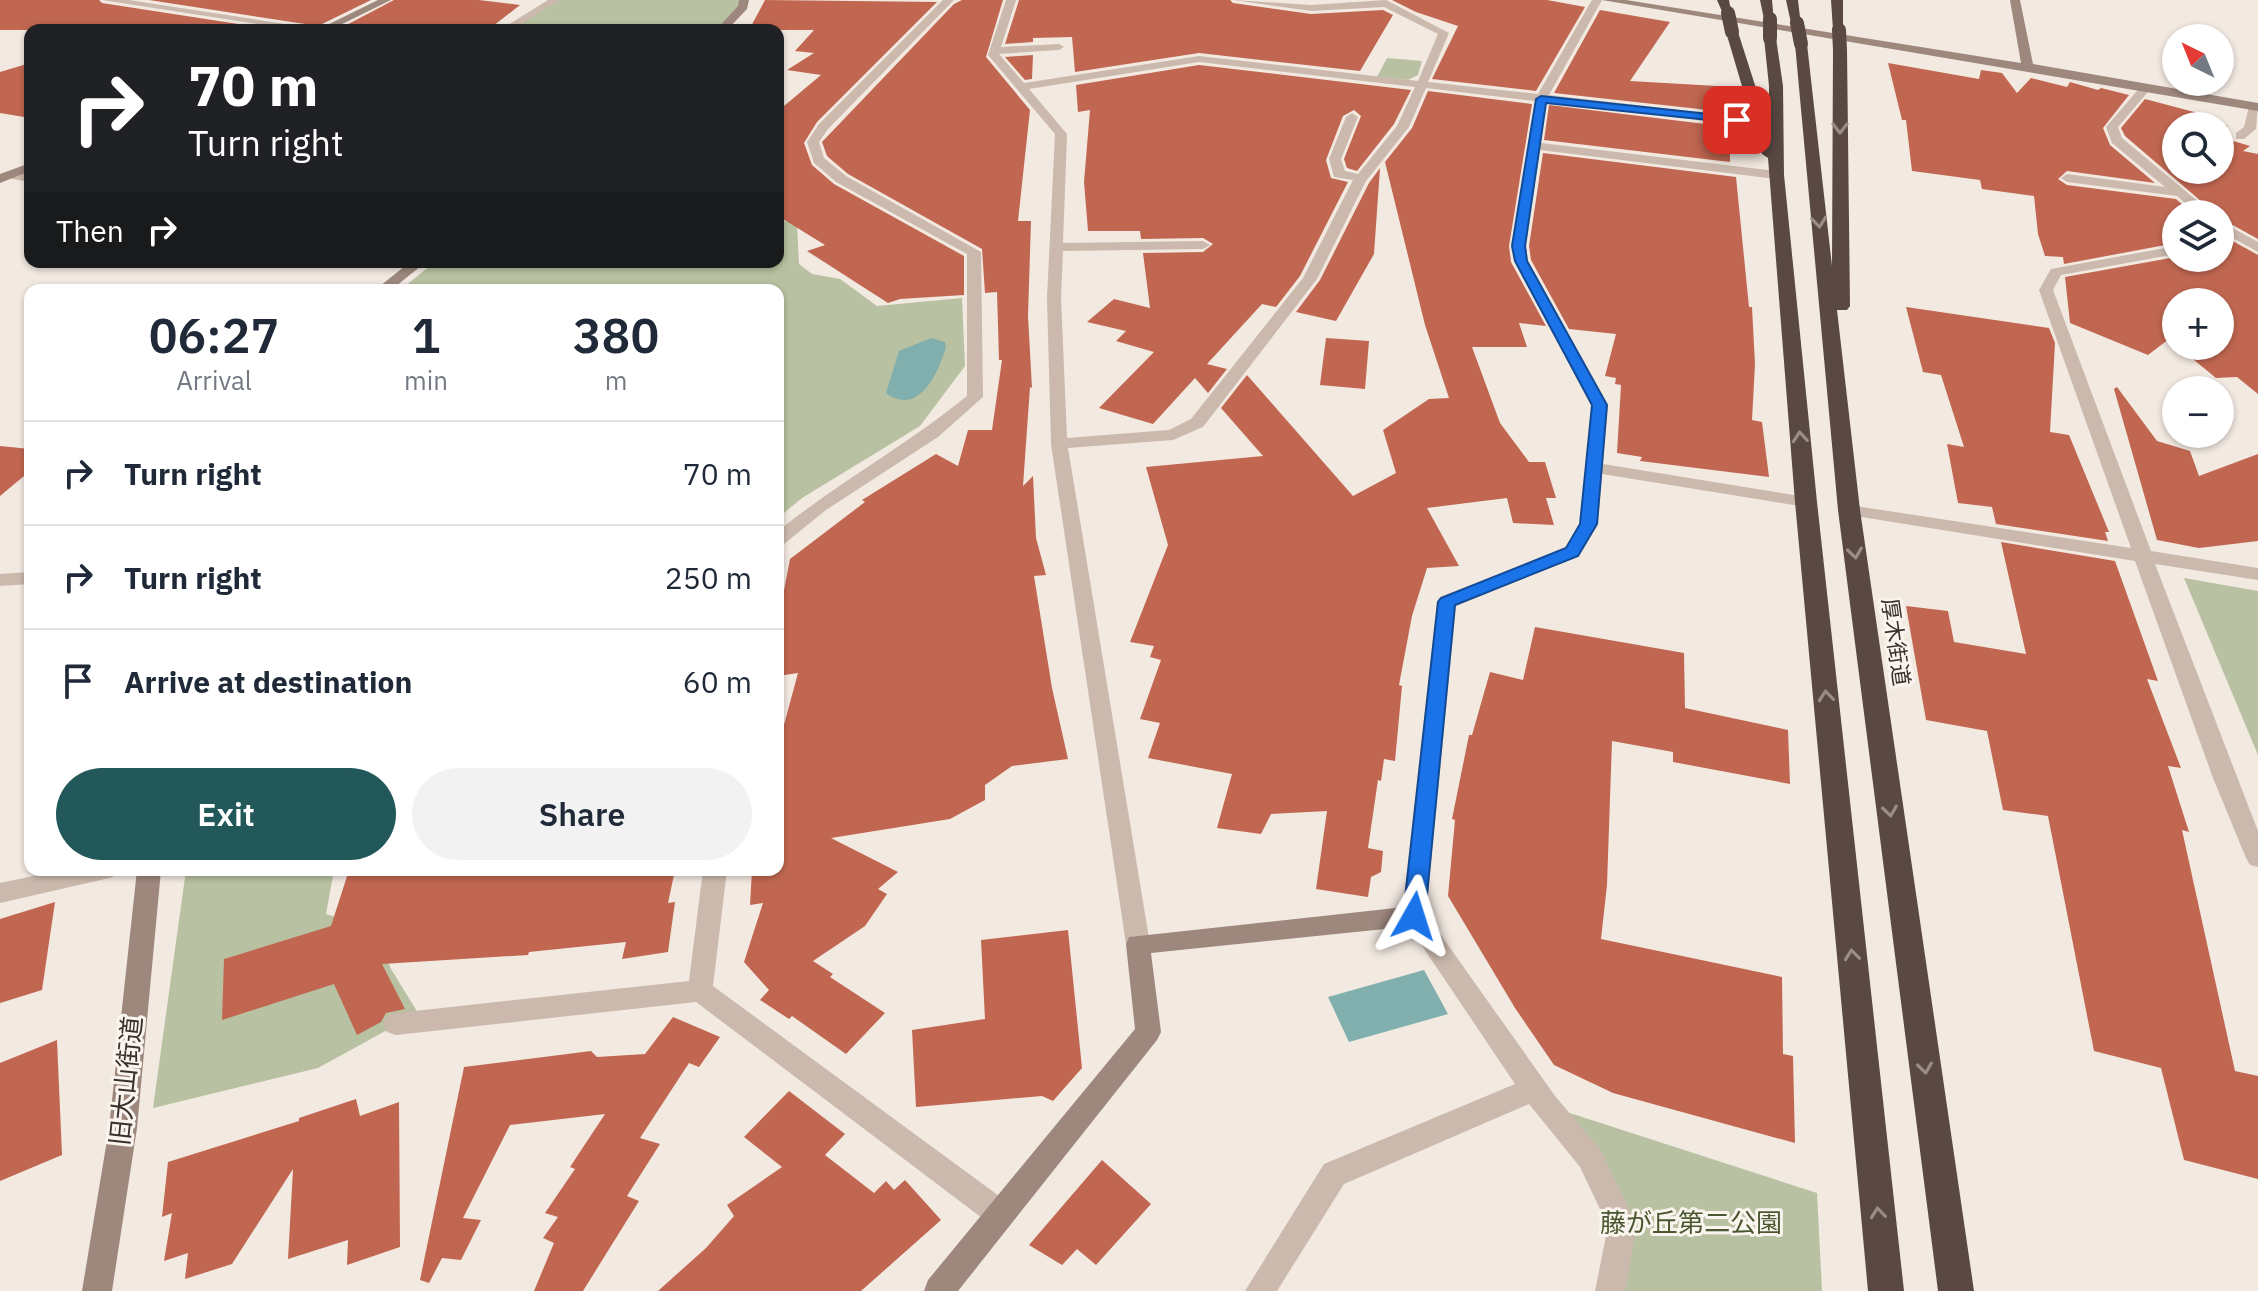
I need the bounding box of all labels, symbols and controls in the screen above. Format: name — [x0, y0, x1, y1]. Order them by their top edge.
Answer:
north arrow — [2162, 24, 2234, 96]
map controls — [2162, 24, 2234, 448]
text: 70 m — [188, 49, 318, 121]
icon: right — [56, 56, 160, 160]
pin — [1703, 86, 1771, 154]
icon: arrive — [1715, 98, 1759, 142]
button: search — [2162, 112, 2234, 184]
text: Turn right — [188, 119, 344, 166]
one-way arrow — [1831, 122, 1849, 135]
button: layers — [2162, 200, 2234, 272]
icon: right — [140, 208, 184, 252]
text: Then — [56, 211, 124, 250]
one-way arrow — [1810, 216, 1827, 229]
button: + — [2162, 288, 2234, 360]
text: 06:27 — [149, 304, 279, 366]
text: 1 — [412, 304, 440, 366]
text: 380 — [573, 304, 659, 366]
text: Arrival — [176, 363, 252, 397]
text: min — [404, 363, 448, 397]
text: m — [605, 363, 627, 397]
button: − — [2162, 376, 2234, 448]
one-way arrow — [1792, 430, 1809, 443]
icon: right — [56, 451, 100, 495]
text: Turn right — [124, 454, 262, 493]
text: 70 m — [683, 454, 752, 493]
one-way arrow — [1846, 546, 1863, 560]
icon: right — [56, 555, 100, 599]
text: Turn right — [124, 558, 262, 597]
text: 250 m — [665, 558, 752, 597]
street label: 厚木街道 — [1876, 596, 1917, 688]
icon: arrive — [56, 659, 100, 703]
text: Arrive at destination — [124, 662, 412, 701]
text: 60 m — [683, 662, 752, 701]
one-way arrow — [1817, 689, 1834, 702]
button: Exit — [56, 768, 396, 860]
button: Share — [412, 768, 752, 860]
one-way arrow — [1881, 804, 1898, 818]
position arrow — [1372, 874, 1456, 958]
one-way arrow — [1844, 948, 1861, 961]
street label: 旧大山街道 — [101, 1014, 149, 1147]
one-way arrow — [1916, 1062, 1933, 1075]
park label: 藤が丘第二公園 — [1600, 1205, 1782, 1239]
one-way arrow — [1870, 1206, 1887, 1219]

